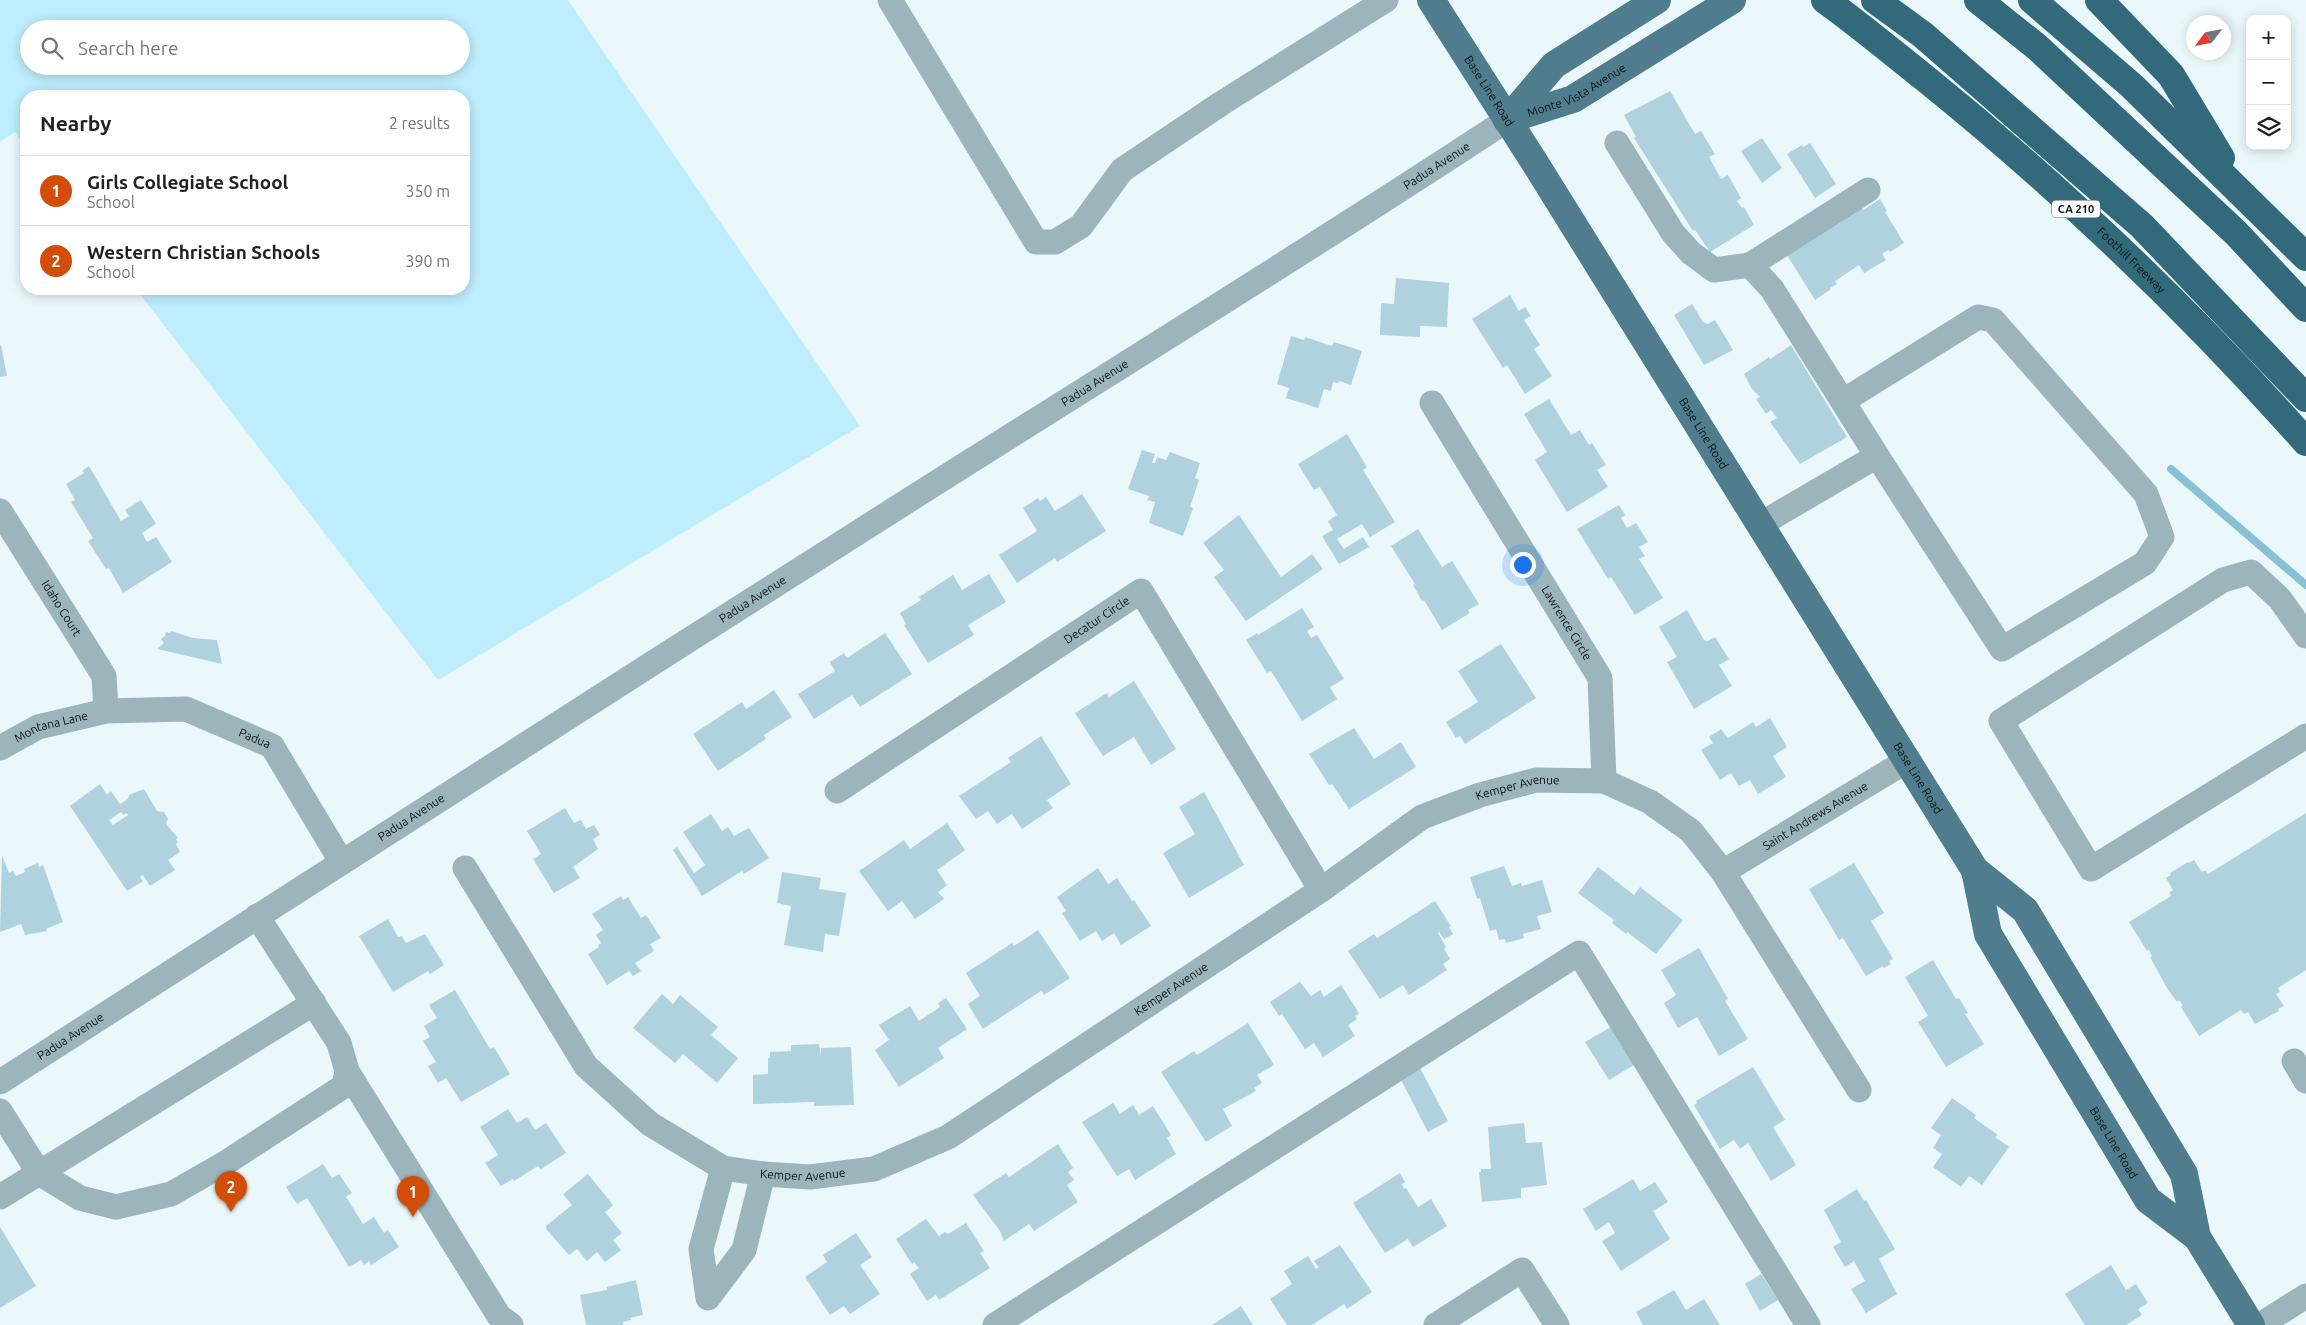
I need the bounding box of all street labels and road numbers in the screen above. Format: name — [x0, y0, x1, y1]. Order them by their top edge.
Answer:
street label: Base Line Road — [1462, 53, 1517, 129]
street label: Monte Vista Avenue — [1526, 61, 1628, 119]
street label: Padua Avenue — [1401, 139, 1472, 192]
road number: CA 210 — [2052, 200, 2100, 218]
street label: Foothill Freeway — [2095, 224, 2168, 296]
street label: Padua Avenue — [1059, 357, 1130, 408]
street label: Base Line Road — [1677, 395, 1731, 471]
street label: Padua Avenue — [717, 573, 788, 625]
street label: Idaho Court — [39, 578, 84, 639]
street label: Lawrence Circle — [1539, 583, 1595, 662]
street label: Decatur Circle — [1061, 593, 1132, 646]
street label: Montana Lane — [12, 709, 89, 745]
street label: Padua — [237, 726, 273, 751]
street label: Base Line Road — [1891, 740, 1945, 816]
street label: Kemper Avenue — [1474, 772, 1560, 802]
street label: Saint Andrews Avenue — [1760, 779, 1870, 852]
street label: Padua Avenue — [375, 791, 447, 843]
street label: Kemper Avenue — [1132, 960, 1210, 1018]
street label: Padua Avenue — [35, 1010, 106, 1062]
street label: Base Line Road — [2088, 1104, 2141, 1181]
street label: Kemper Avenue — [760, 1166, 846, 1183]

